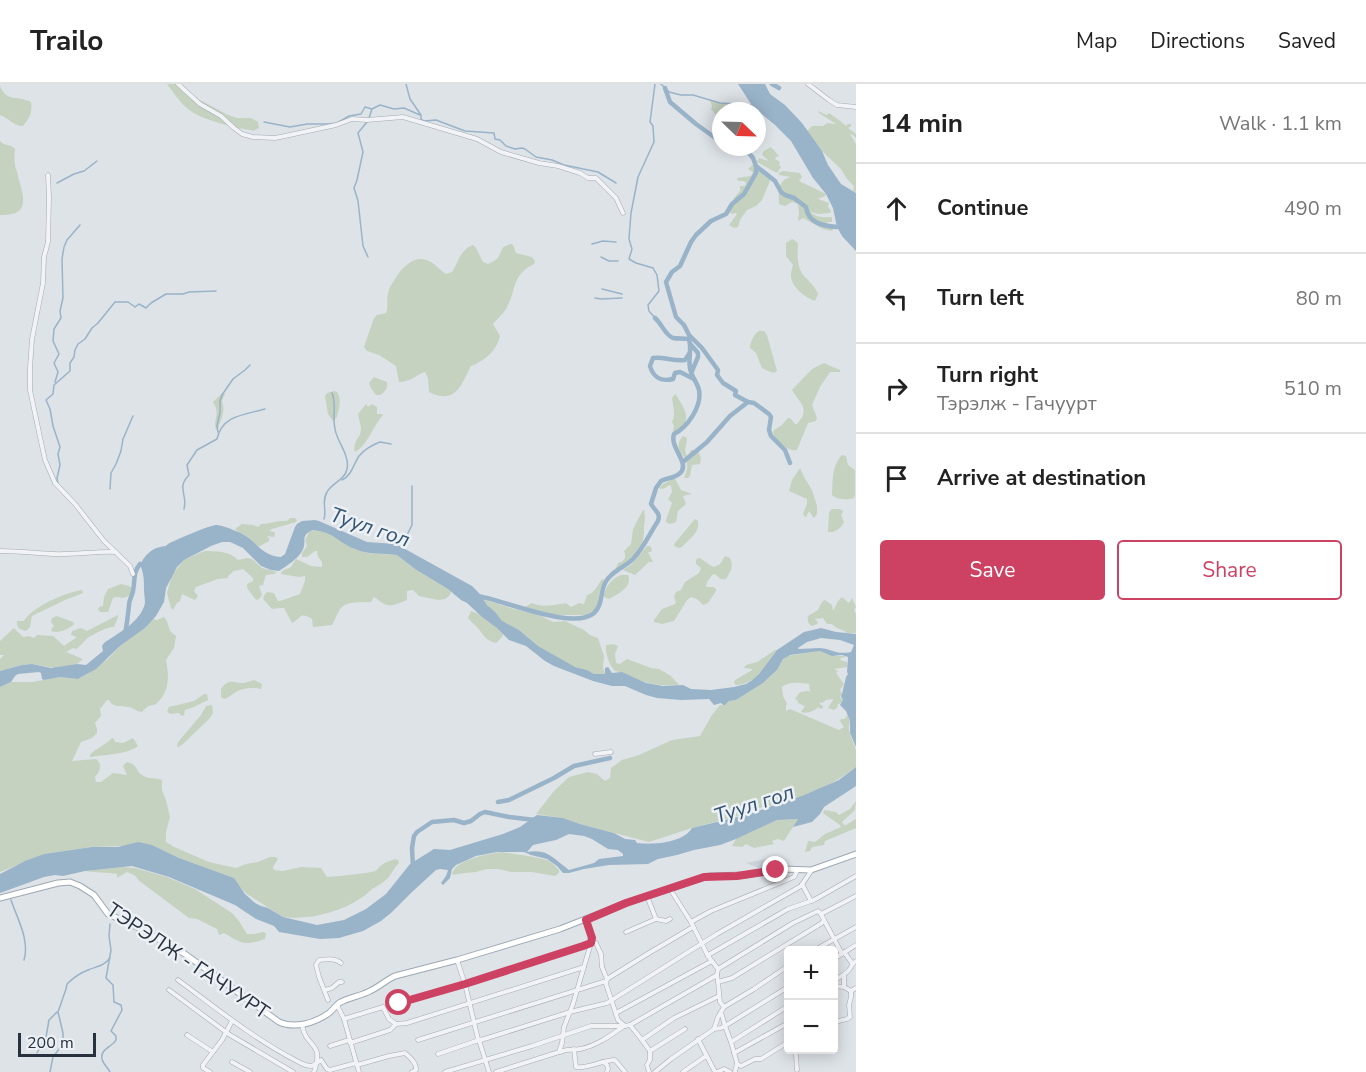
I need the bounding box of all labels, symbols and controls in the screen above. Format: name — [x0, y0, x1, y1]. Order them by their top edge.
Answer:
text: Trailo — [30, 22, 103, 60]
text: Map — [1076, 27, 1117, 55]
text: Directions — [1150, 27, 1245, 55]
text: Saved — [1278, 27, 1336, 55]
north arrow — [712, 102, 766, 156]
text: 14 min — [880, 106, 963, 141]
text: Walk · 1.1 km — [1219, 110, 1342, 137]
icon: ahead — [880, 192, 913, 225]
text: Continue — [937, 193, 1028, 223]
text: 490 m — [1284, 195, 1342, 222]
icon: left — [880, 282, 913, 315]
text: Turn left — [937, 283, 1024, 313]
text: 80 m — [1296, 285, 1342, 312]
text: Turn right — [937, 360, 1038, 390]
icon: right — [880, 372, 913, 405]
text: 510 m — [1284, 375, 1342, 402]
text: Тэрэлж - Гачуурт — [937, 390, 1097, 417]
icon: arrive — [880, 462, 913, 495]
text: Arrive at destination — [937, 463, 1146, 493]
water label: Туул гол — [326, 500, 414, 554]
button: Save — [880, 540, 1105, 600]
button: Share — [1117, 540, 1342, 600]
water label: Туул гол — [710, 778, 798, 830]
route end — [762, 856, 788, 882]
street label: ТЭРЭЛЖ - ГАЧУУРТ — [101, 896, 275, 1026]
map controls — [784, 946, 838, 1054]
button: + — [784, 946, 838, 1000]
route start — [385, 989, 411, 1015]
button: − — [784, 1000, 838, 1054]
scale bar — [18, 1030, 96, 1058]
text: 200 m — [27, 1032, 74, 1054]

